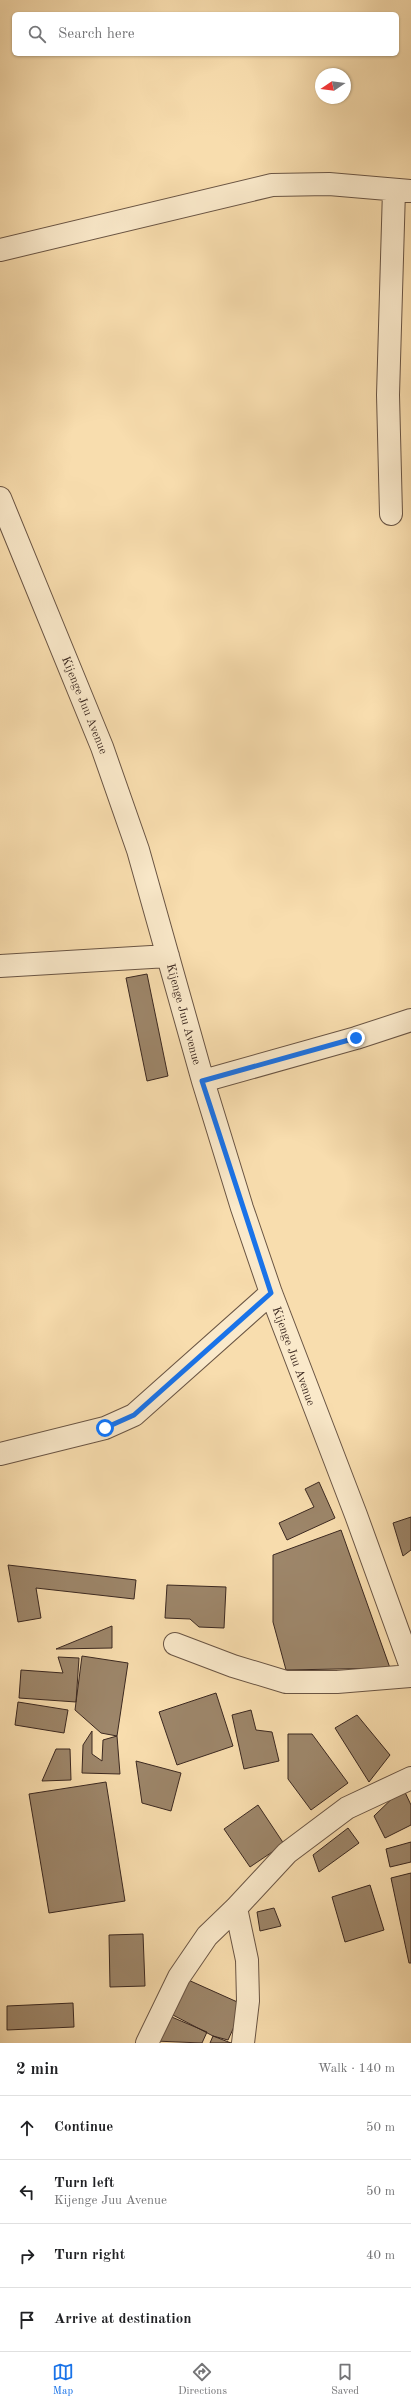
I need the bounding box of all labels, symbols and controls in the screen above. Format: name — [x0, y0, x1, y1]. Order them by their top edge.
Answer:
search box — [12, 12, 399, 56]
icon: search — [26, 23, 48, 45]
text: Search here — [58, 27, 135, 42]
north arrow — [315, 68, 351, 104]
street label: Kijenge Juu Avenue — [59, 655, 109, 756]
street label: Kijenge Juu Avenue — [164, 962, 202, 1067]
route end — [347, 1029, 365, 1047]
street label: Kijenge Juu Avenue — [270, 1305, 317, 1408]
route start — [96, 1419, 114, 1437]
text: 2 min — [16, 2061, 59, 2078]
text: Walk · 140 m — [318, 2062, 395, 2075]
icon: ahead — [16, 2117, 38, 2139]
text: Continue — [54, 2120, 113, 2135]
text: 50 m — [366, 2121, 395, 2134]
text: Turn left — [54, 2176, 114, 2191]
icon: left — [16, 2181, 38, 2203]
text: 50 m — [366, 2185, 395, 2198]
text: Kijenge Juu Avenue — [54, 2194, 167, 2207]
icon: right — [16, 2245, 38, 2267]
text: Turn right — [54, 2248, 125, 2263]
text: 40 m — [366, 2249, 395, 2262]
icon: arrive — [16, 2309, 38, 2331]
text: Arrive at destination — [54, 2312, 192, 2327]
tab: Map — [52, 2361, 74, 2399]
tab: Directions — [178, 2361, 227, 2399]
tab: Saved — [331, 2361, 359, 2399]

